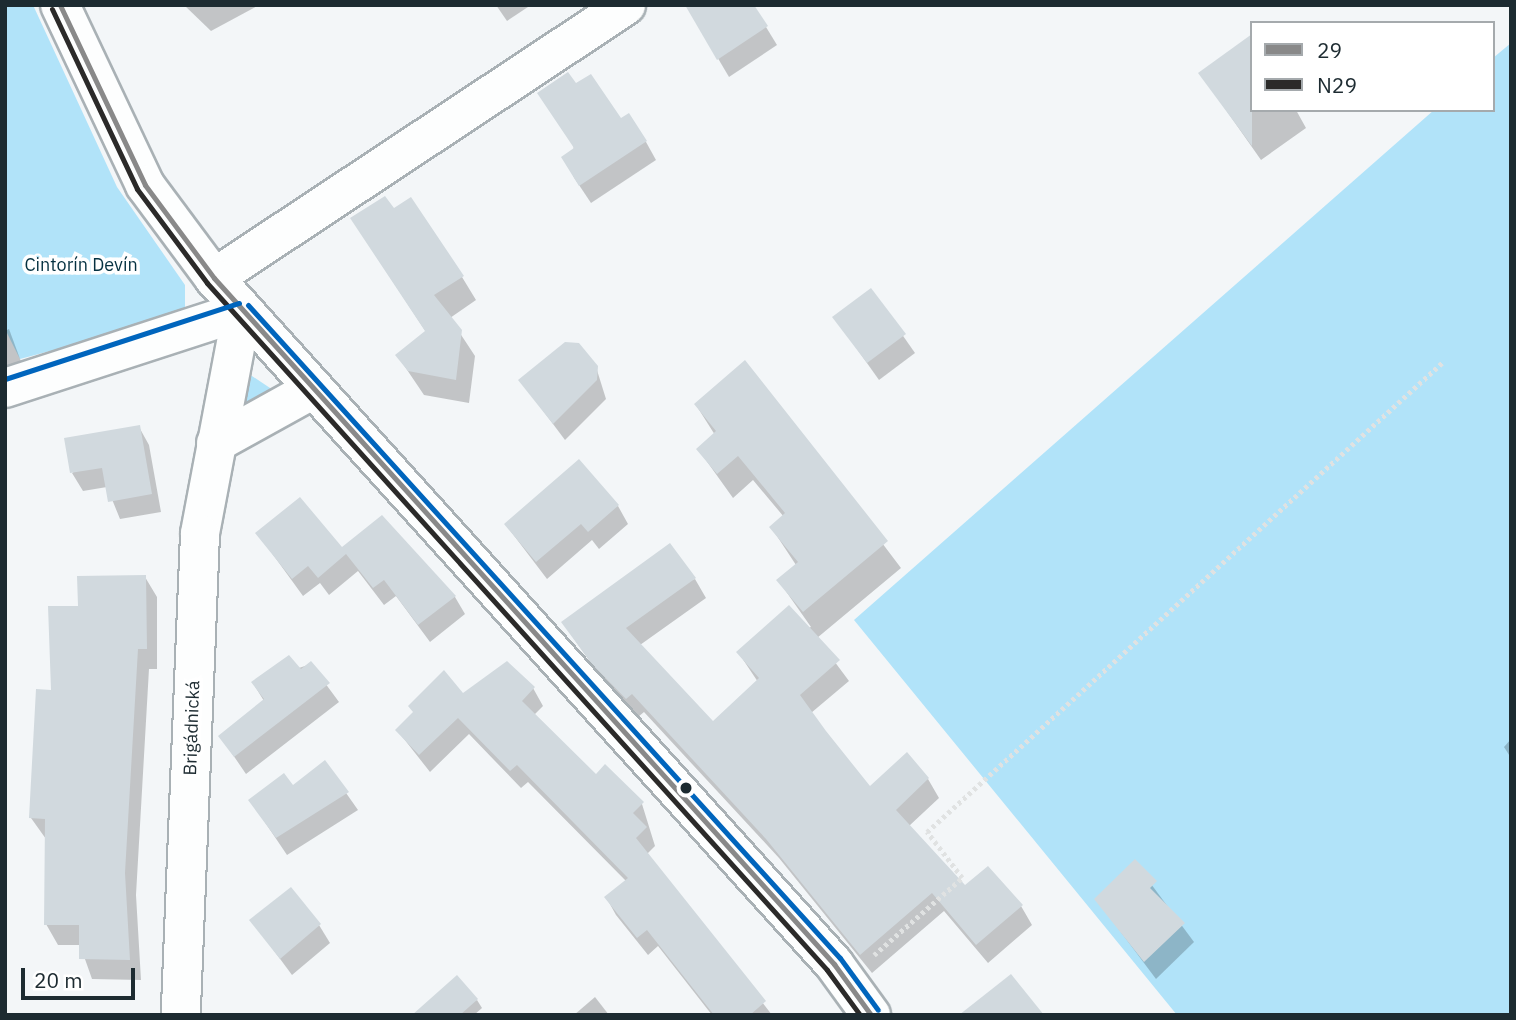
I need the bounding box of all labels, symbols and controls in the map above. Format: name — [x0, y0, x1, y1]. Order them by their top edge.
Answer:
legend — [1250, 21, 1495, 112]
text: 29 — [1317, 36, 1342, 64]
text: N29 — [1317, 71, 1357, 99]
park label: Cintorín Devín — [24, 254, 138, 276]
street label: Brigádnická — [180, 680, 204, 776]
unlabelled marker — [679, 781, 693, 795]
scale bar — [24, 954, 138, 998]
text: 20 m — [34, 966, 83, 994]

